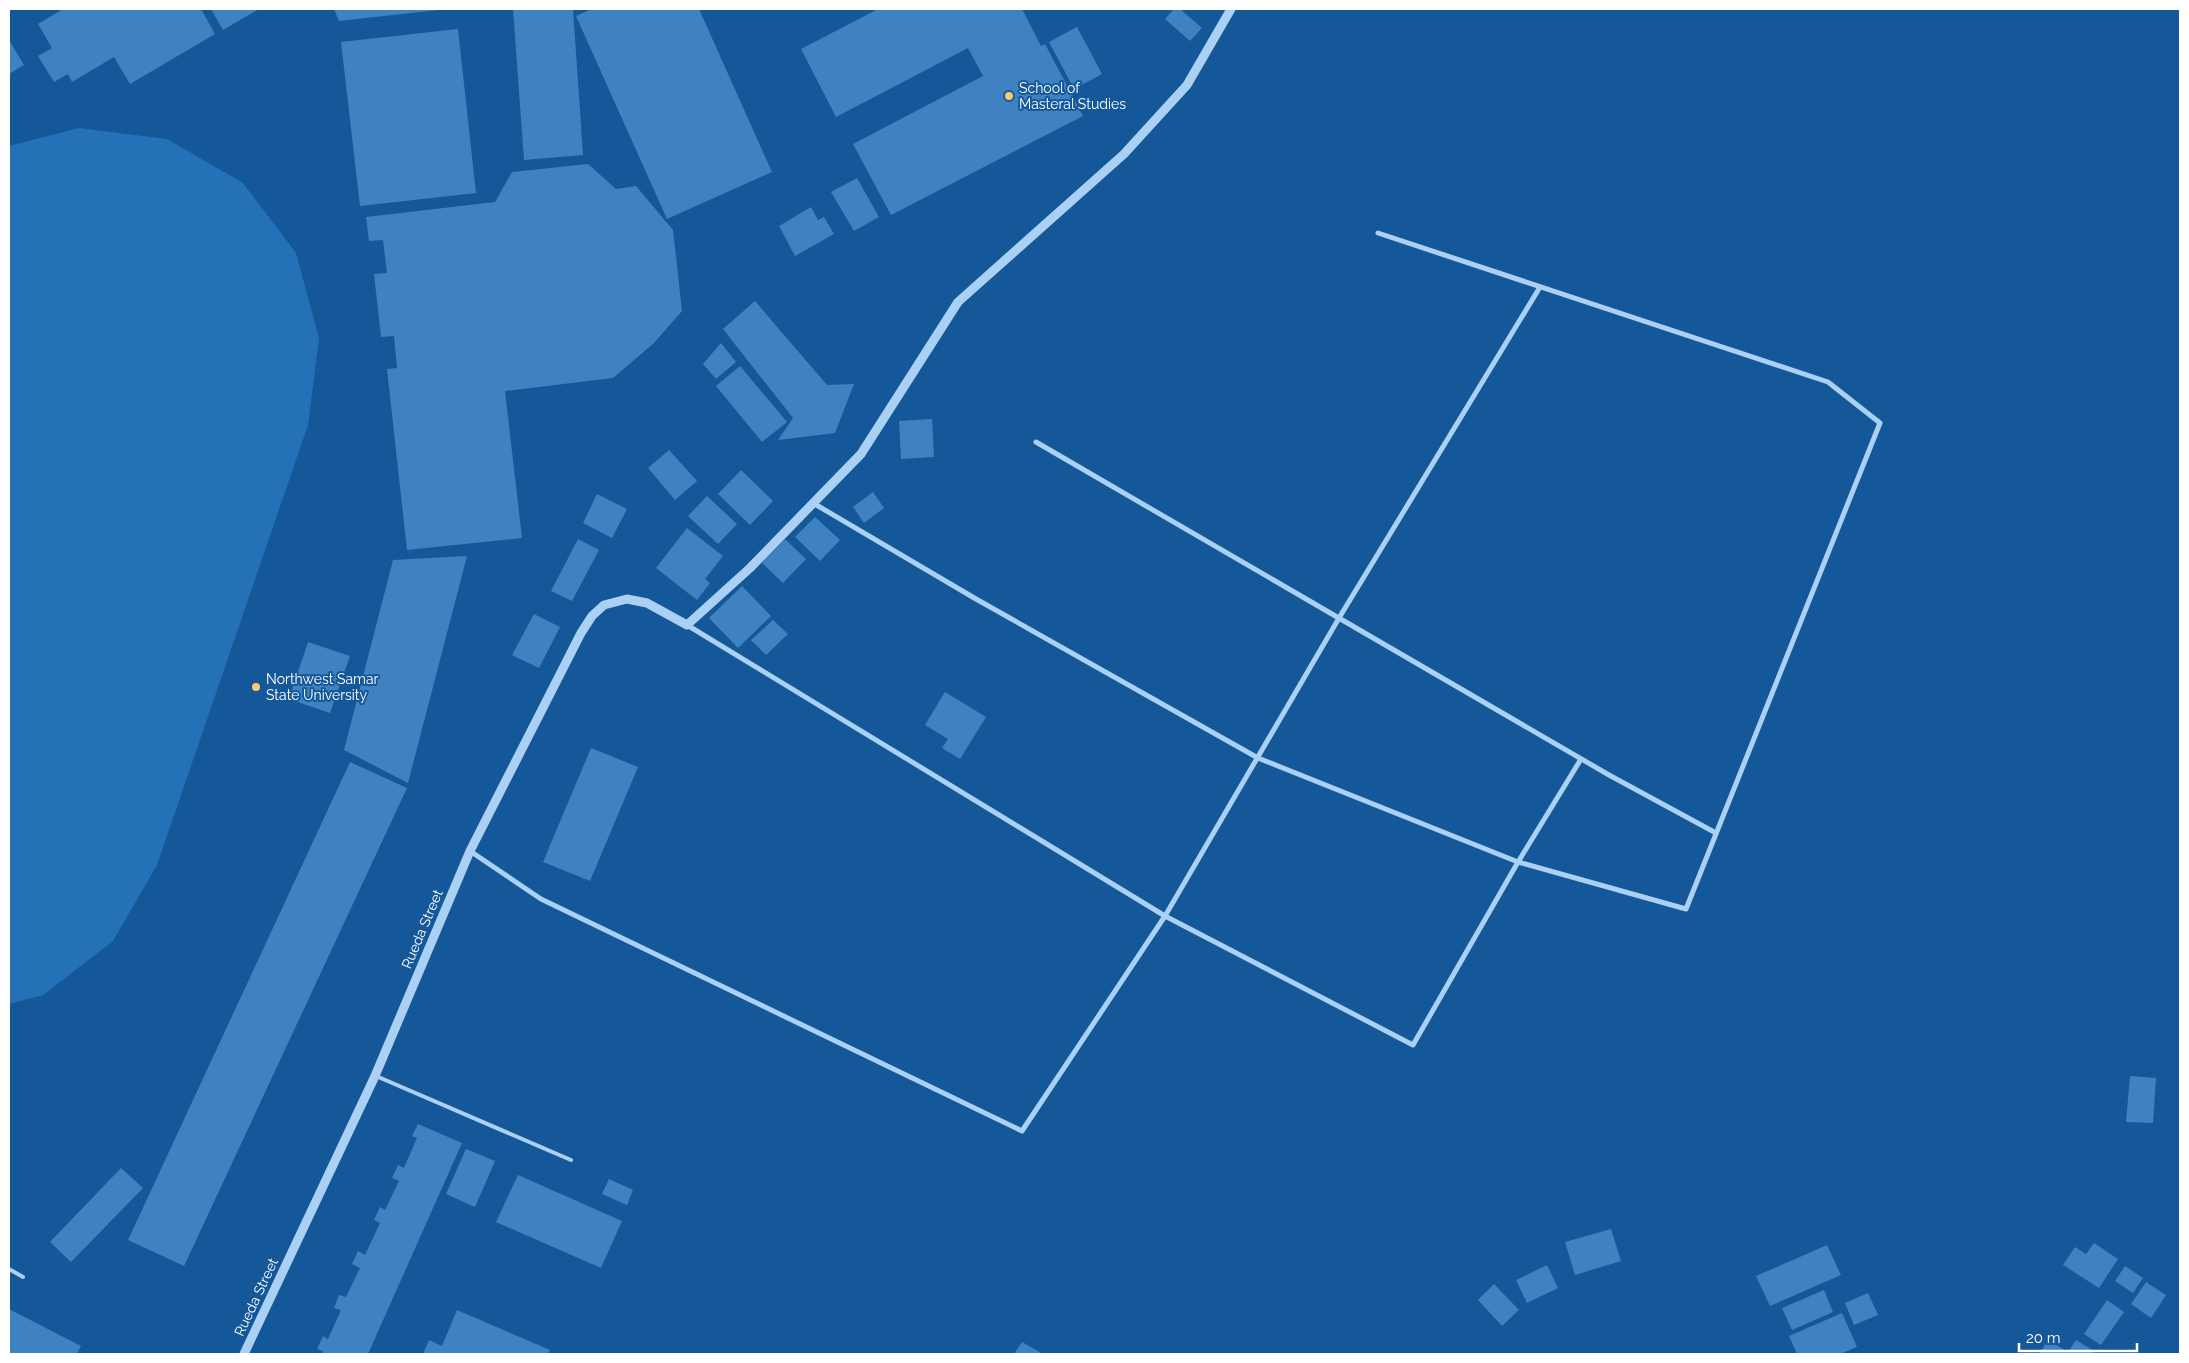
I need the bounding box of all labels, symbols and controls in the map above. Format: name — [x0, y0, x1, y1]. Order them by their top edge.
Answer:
place label: School of Masteral Studies — [1019, 80, 1126, 112]
marker: School of Masteral Studies — [1003, 90, 1015, 102]
place label: Northwest Samar State University — [266, 671, 379, 703]
marker: Northwest Samar State University — [250, 681, 262, 693]
street label: Rueda Street — [398, 887, 446, 971]
street label: Rueda Street — [231, 1255, 281, 1339]
scale bar — [2019, 1320, 2136, 1352]
text: 20 m — [2026, 1329, 2061, 1347]

